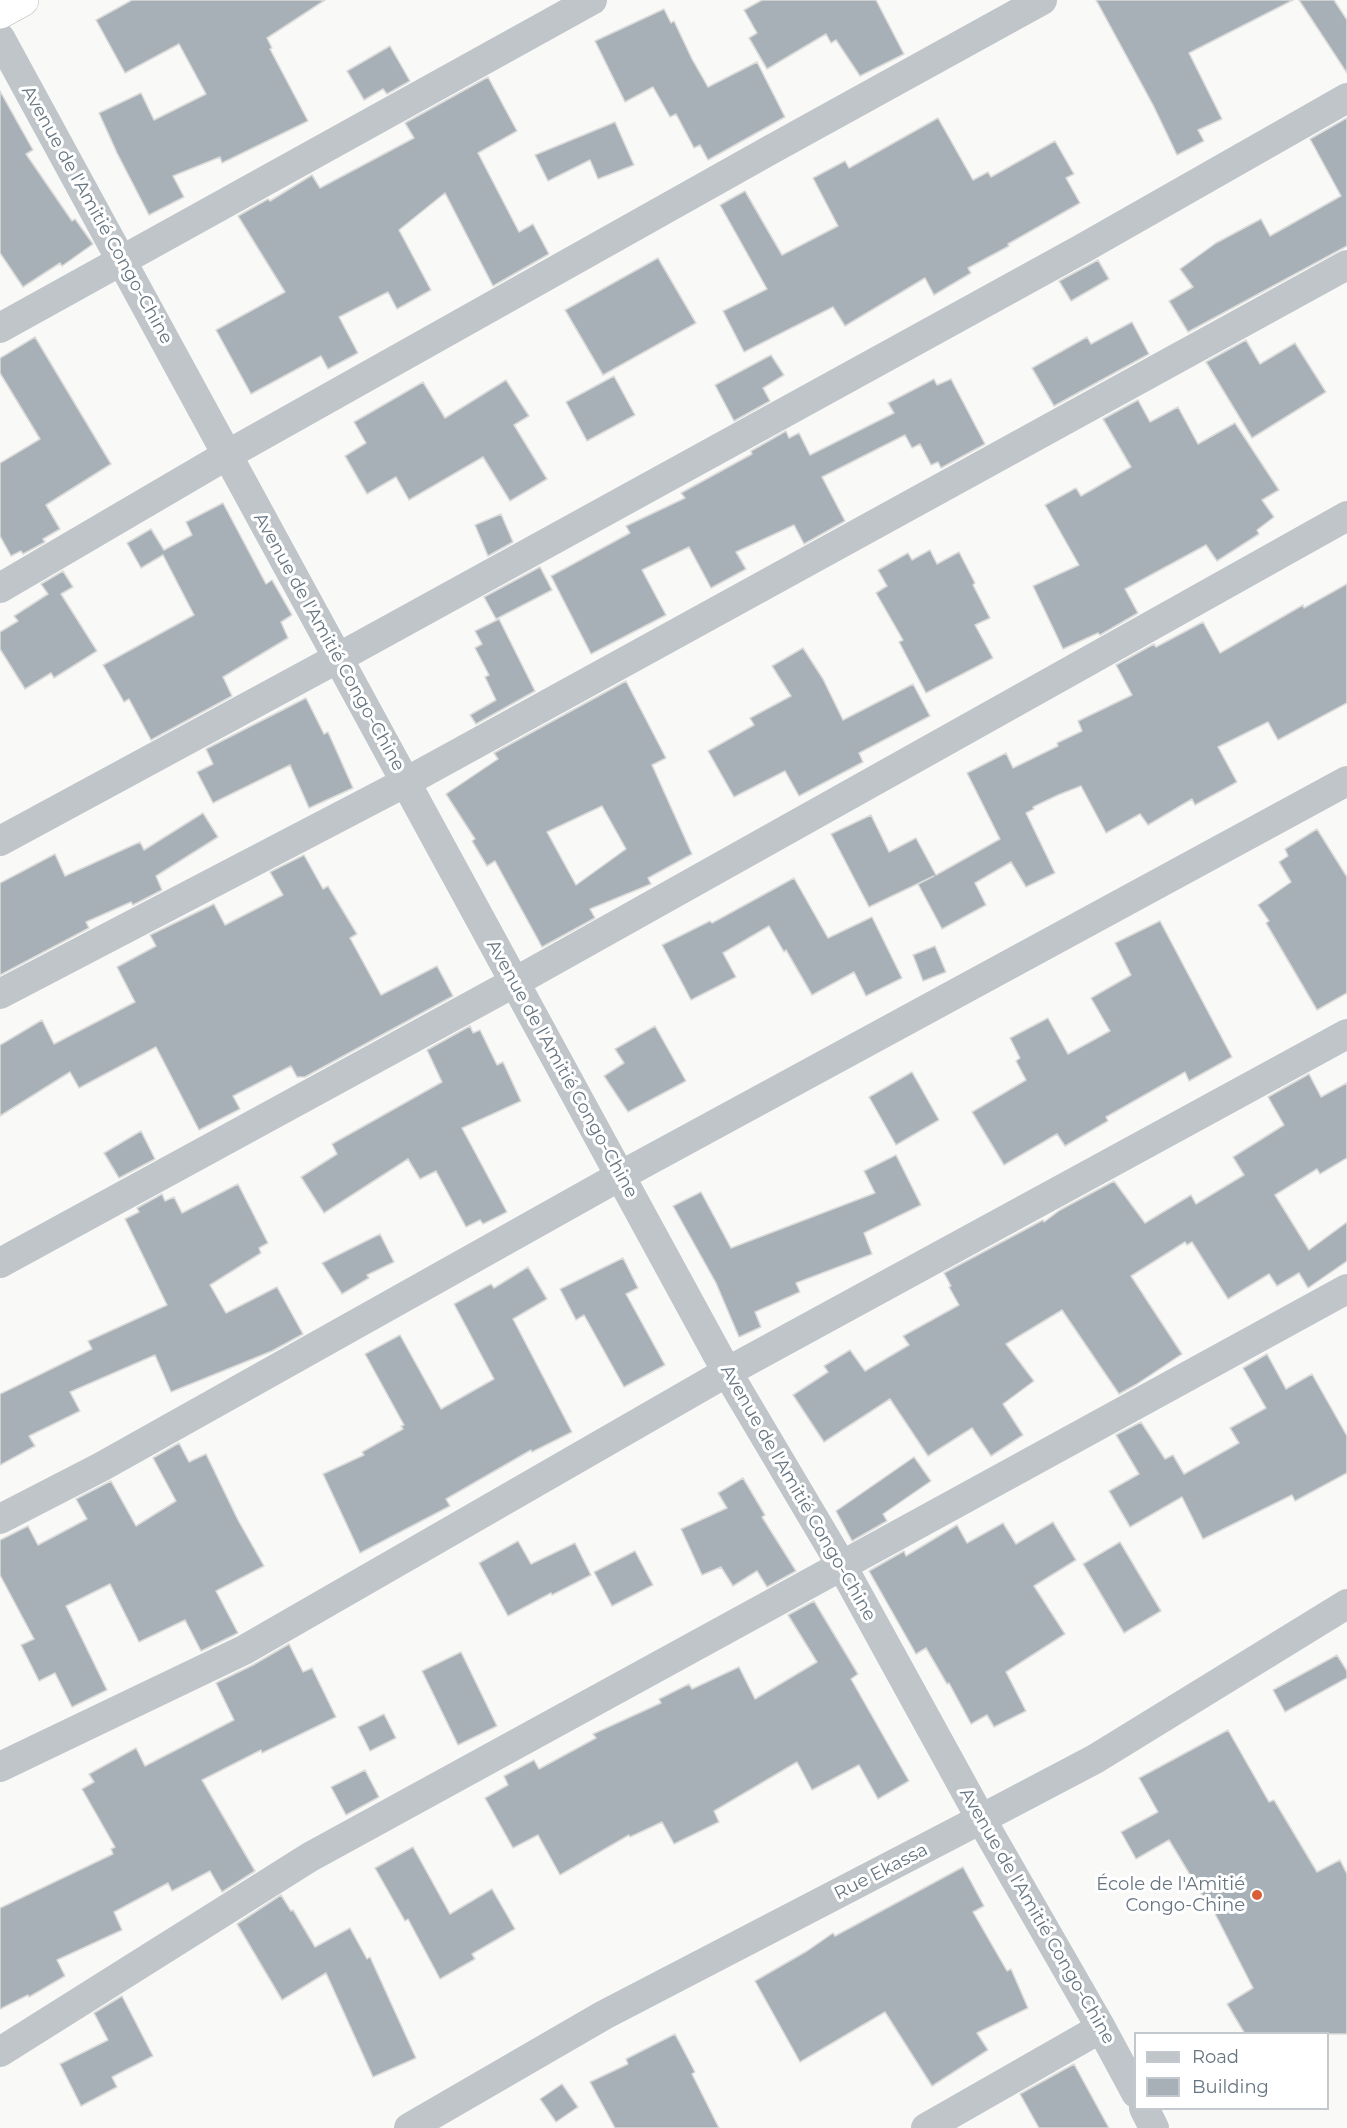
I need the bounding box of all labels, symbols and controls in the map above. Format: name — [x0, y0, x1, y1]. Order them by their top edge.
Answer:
street label: Avenue de l'Amitié Congo-Chine — [17, 82, 177, 348]
street label: Avenue de l'Amitié Congo-Chine — [249, 509, 409, 775]
street label: Avenue de l'Amitié Congo-Chine — [482, 936, 642, 1202]
street label: Avenue de l'Amitié Congo-Chine — [716, 1361, 880, 1625]
street label: Avenue de l'Amitié Congo-Chine — [955, 1784, 1119, 2048]
street label: Rue Ekassa — [831, 1839, 931, 1905]
place label: École de l'Amitié Congo-Chine — [1096, 1874, 1245, 1916]
marker: École de l'Amitié Congo-Chine — [1250, 1888, 1264, 1902]
legend — [1134, 2032, 1329, 2110]
text: Road — [1192, 2046, 1239, 2068]
text: Building — [1192, 2076, 1269, 2098]

